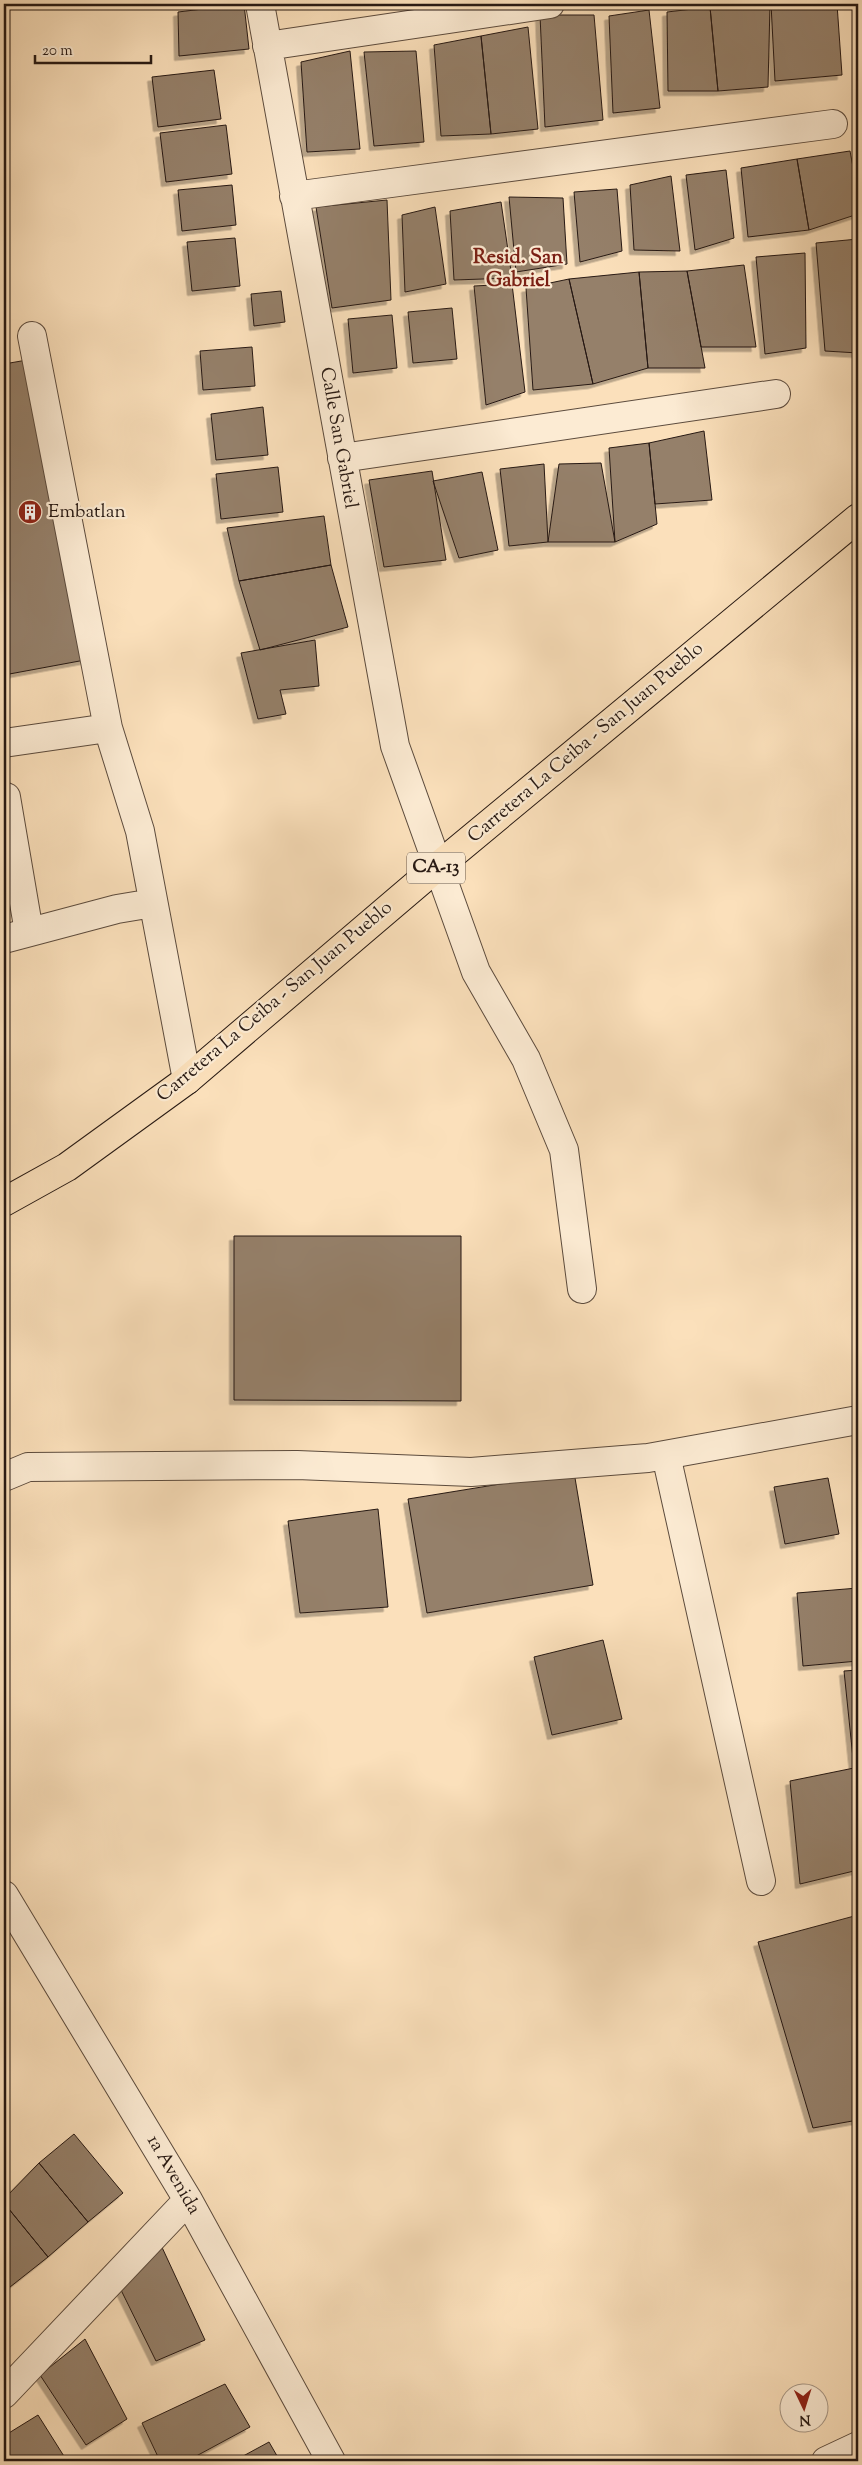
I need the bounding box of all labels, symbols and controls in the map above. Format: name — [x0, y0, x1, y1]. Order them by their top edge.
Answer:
scale bar — [35, 32, 151, 64]
text: 20 m — [42, 41, 73, 62]
district label: Resid. San Gabriel — [473, 244, 563, 296]
street label: Calle San Gabriel — [312, 365, 364, 511]
building icon: Embatlan — [17, 499, 43, 525]
place label: Embatlan — [48, 499, 126, 526]
street label: Carretera La Ceiba - San Juan Pueblo — [462, 636, 710, 850]
road number: CA-13 — [407, 852, 465, 884]
street label: Carretera La Ceiba - San Juan Pueblo — [151, 895, 399, 1109]
street label: 1a Avenida — [139, 2130, 207, 2220]
north arrow — [780, 2382, 830, 2432]
text: N — [798, 2409, 811, 2429]

